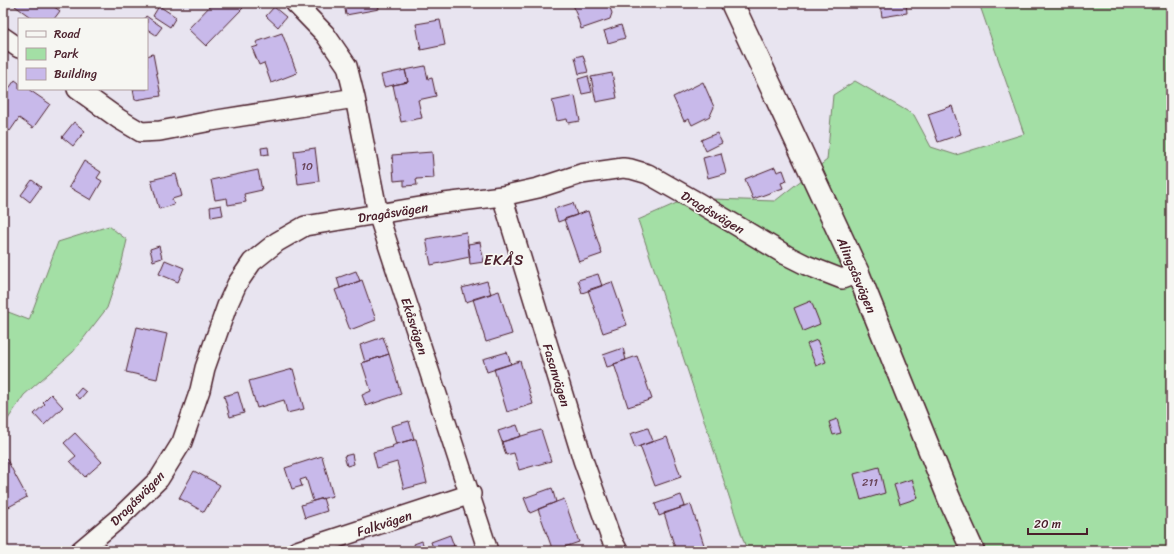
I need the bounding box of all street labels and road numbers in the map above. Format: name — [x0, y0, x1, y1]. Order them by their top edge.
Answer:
street label: Dragåsvägen — [676, 184, 749, 241]
street label: Dragåsvägen — [356, 196, 430, 229]
street label: Alingsåsvägen — [830, 233, 883, 317]
street label: Ekåsvägen — [394, 294, 435, 358]
street label: Fasanvägen — [536, 340, 577, 410]
street label: Dragåsvägen — [104, 465, 171, 532]
street label: Falkvägen — [353, 504, 415, 543]

